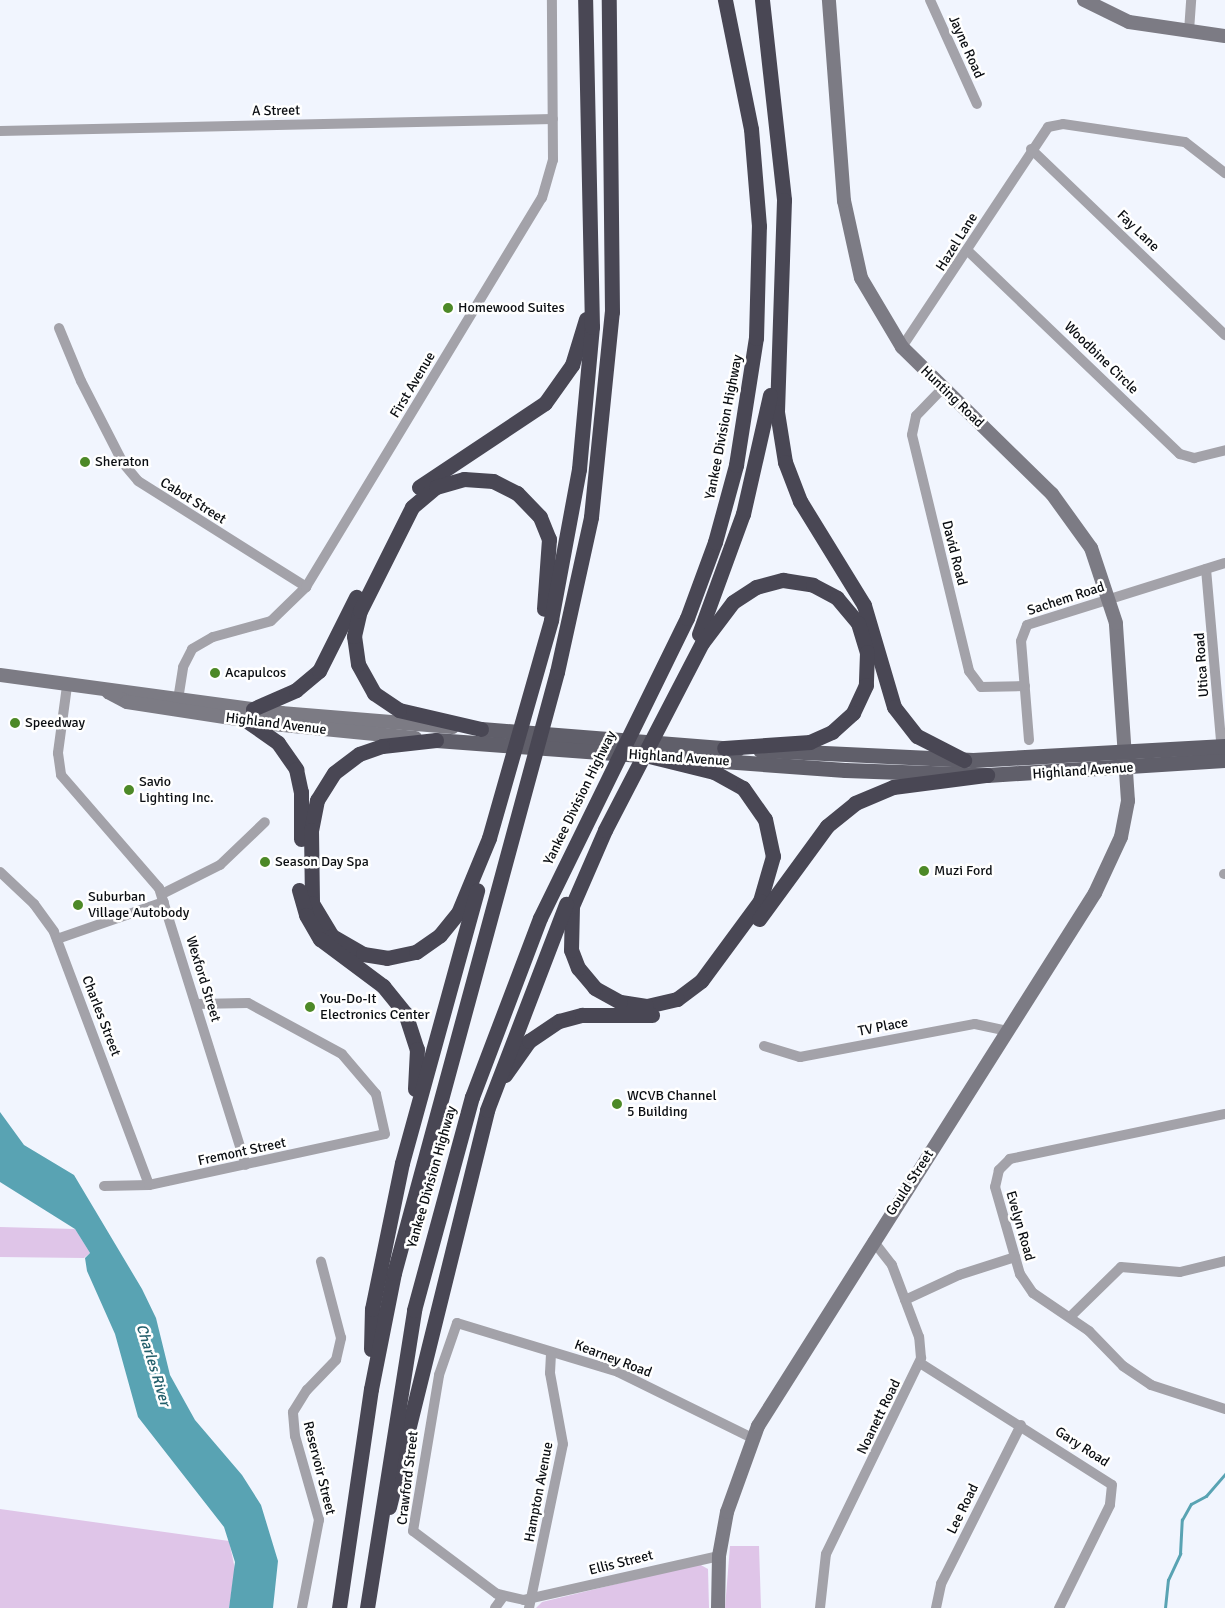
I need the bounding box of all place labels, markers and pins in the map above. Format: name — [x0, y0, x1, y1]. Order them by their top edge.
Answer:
place label: Homewood Suites — [458, 300, 565, 316]
marker: Homewood Suites — [442, 302, 454, 314]
place label: Sheraton — [95, 454, 149, 470]
marker: Sheraton — [79, 456, 91, 468]
place label: Acapulcos — [225, 665, 286, 681]
marker: Acapulcos — [209, 667, 221, 679]
place label: Speedway — [25, 715, 85, 731]
marker: Speedway — [9, 717, 21, 729]
place label: Savio Lighting Inc. — [139, 774, 214, 806]
marker: Savio Lighting Inc. — [123, 784, 135, 796]
place label: Season Day Spa — [275, 854, 369, 870]
marker: Season Day Spa — [259, 856, 271, 868]
place label: Muzi Ford — [934, 863, 993, 879]
marker: Muzi Ford — [918, 865, 930, 877]
place label: Suburban Village Autobody — [88, 889, 189, 922]
marker: Suburban Village Autobody — [72, 899, 84, 911]
place label: You-Do-It Electronics Center — [320, 991, 430, 1024]
marker: You-Do-It Electronics Center — [304, 1001, 316, 1013]
place label: WCVB Channel 5 Building — [627, 1088, 717, 1120]
marker: WCVB Channel 5 Building — [611, 1098, 623, 1110]

